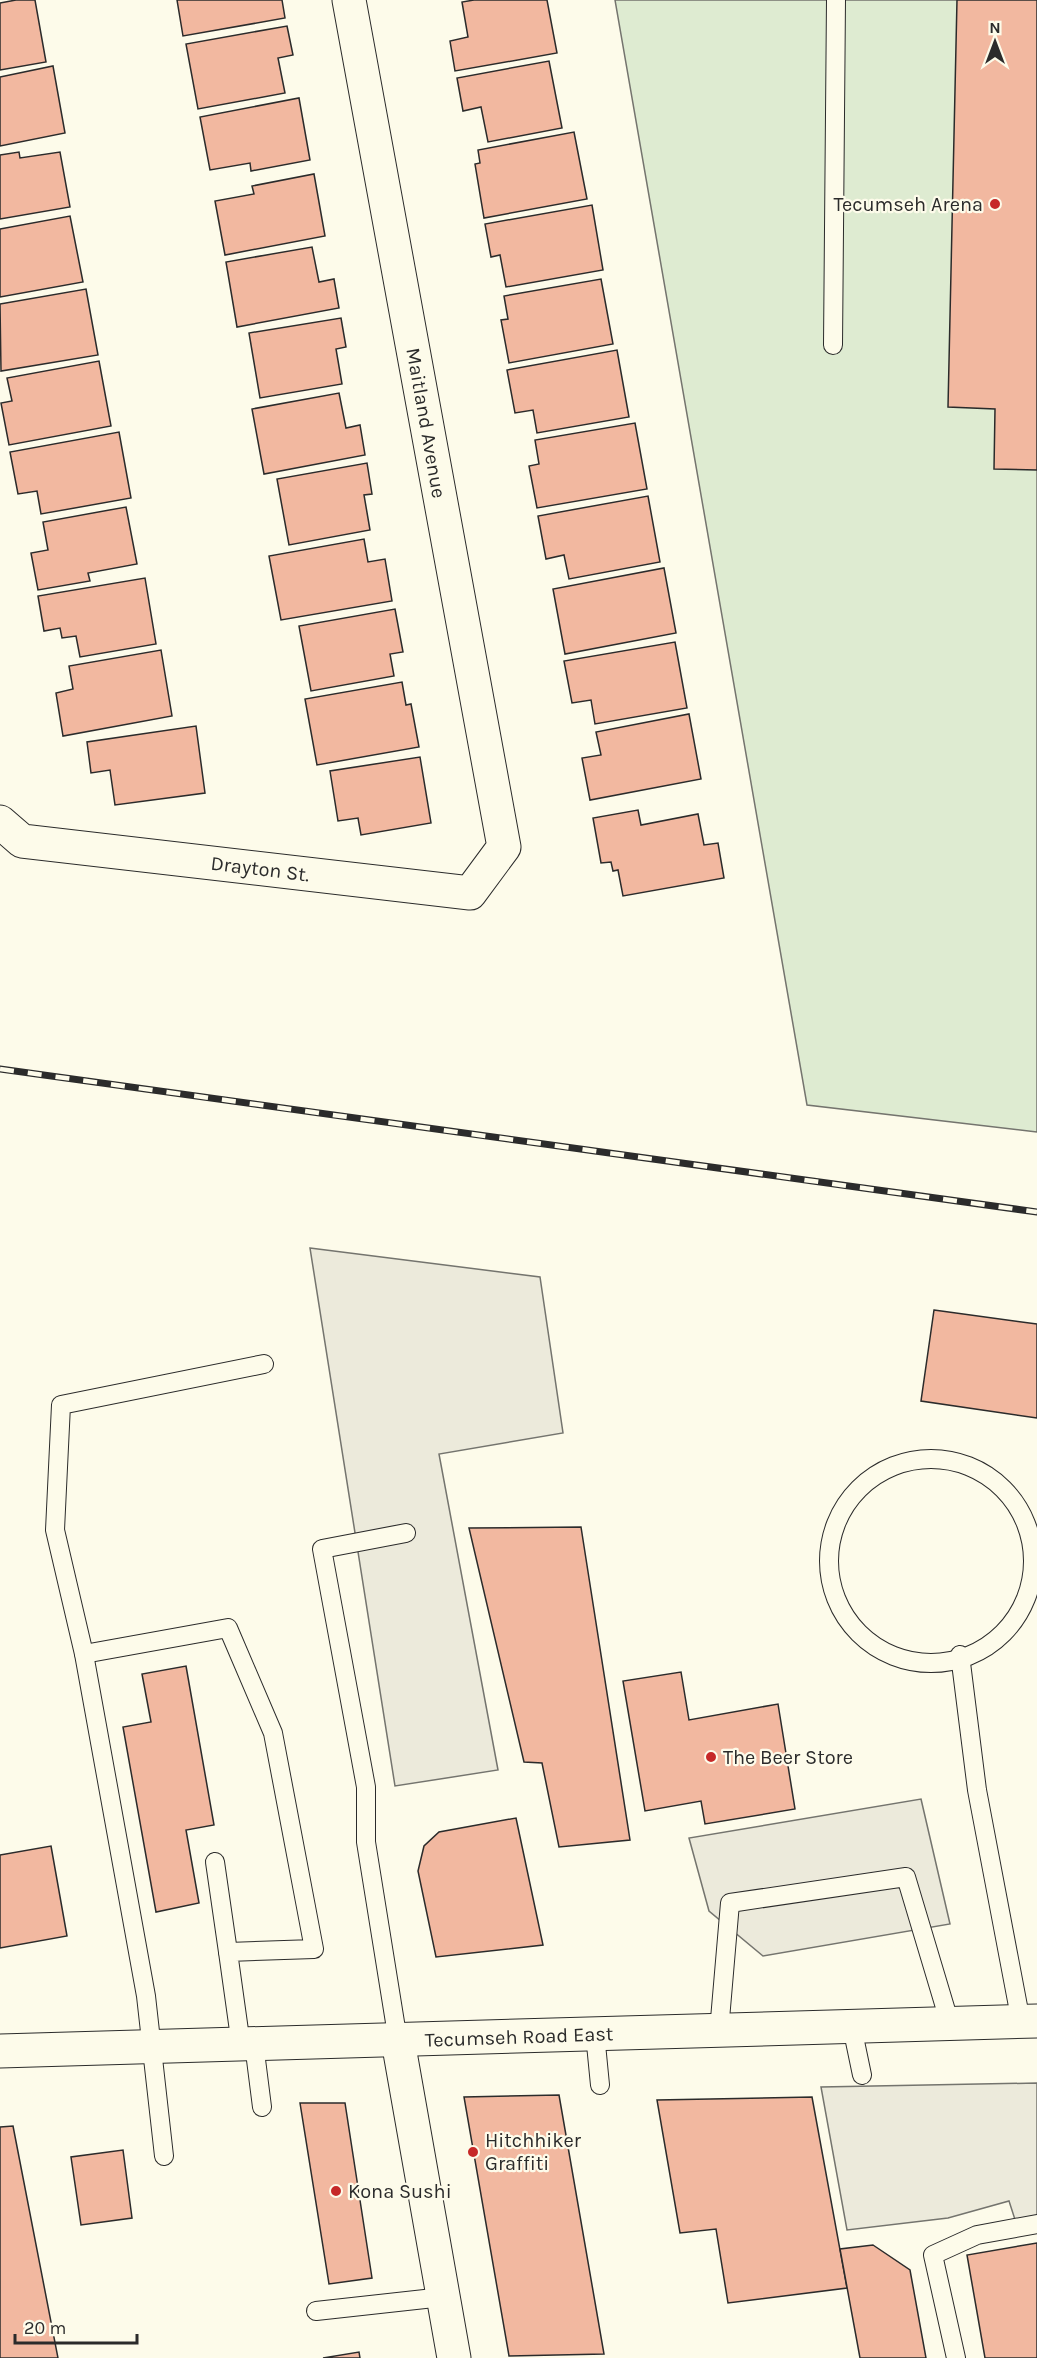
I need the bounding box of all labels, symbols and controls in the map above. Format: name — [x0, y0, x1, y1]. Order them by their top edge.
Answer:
north arrow — [965, 12, 1025, 72]
text: N — [989, 18, 1001, 37]
place label: Tecumseh Arena — [833, 193, 983, 216]
marker: Tecumseh Arena — [988, 197, 1002, 211]
street label: Maitland Avenue — [401, 346, 451, 500]
street label: Drayton St. — [209, 852, 311, 886]
place label: The Beer Store — [723, 1746, 853, 1769]
marker: The Beer Store — [704, 1750, 718, 1764]
street label: Tecumseh Road East — [424, 2022, 614, 2052]
place label: Hitchhiker Graffiti — [485, 2129, 582, 2175]
marker: Hitchhiker Graffiti — [466, 2145, 480, 2159]
place label: Kona Sushi — [348, 2180, 452, 2203]
marker: Kona Sushi — [329, 2184, 343, 2198]
scale bar — [15, 2307, 136, 2345]
text: 20 m — [24, 2317, 66, 2339]

